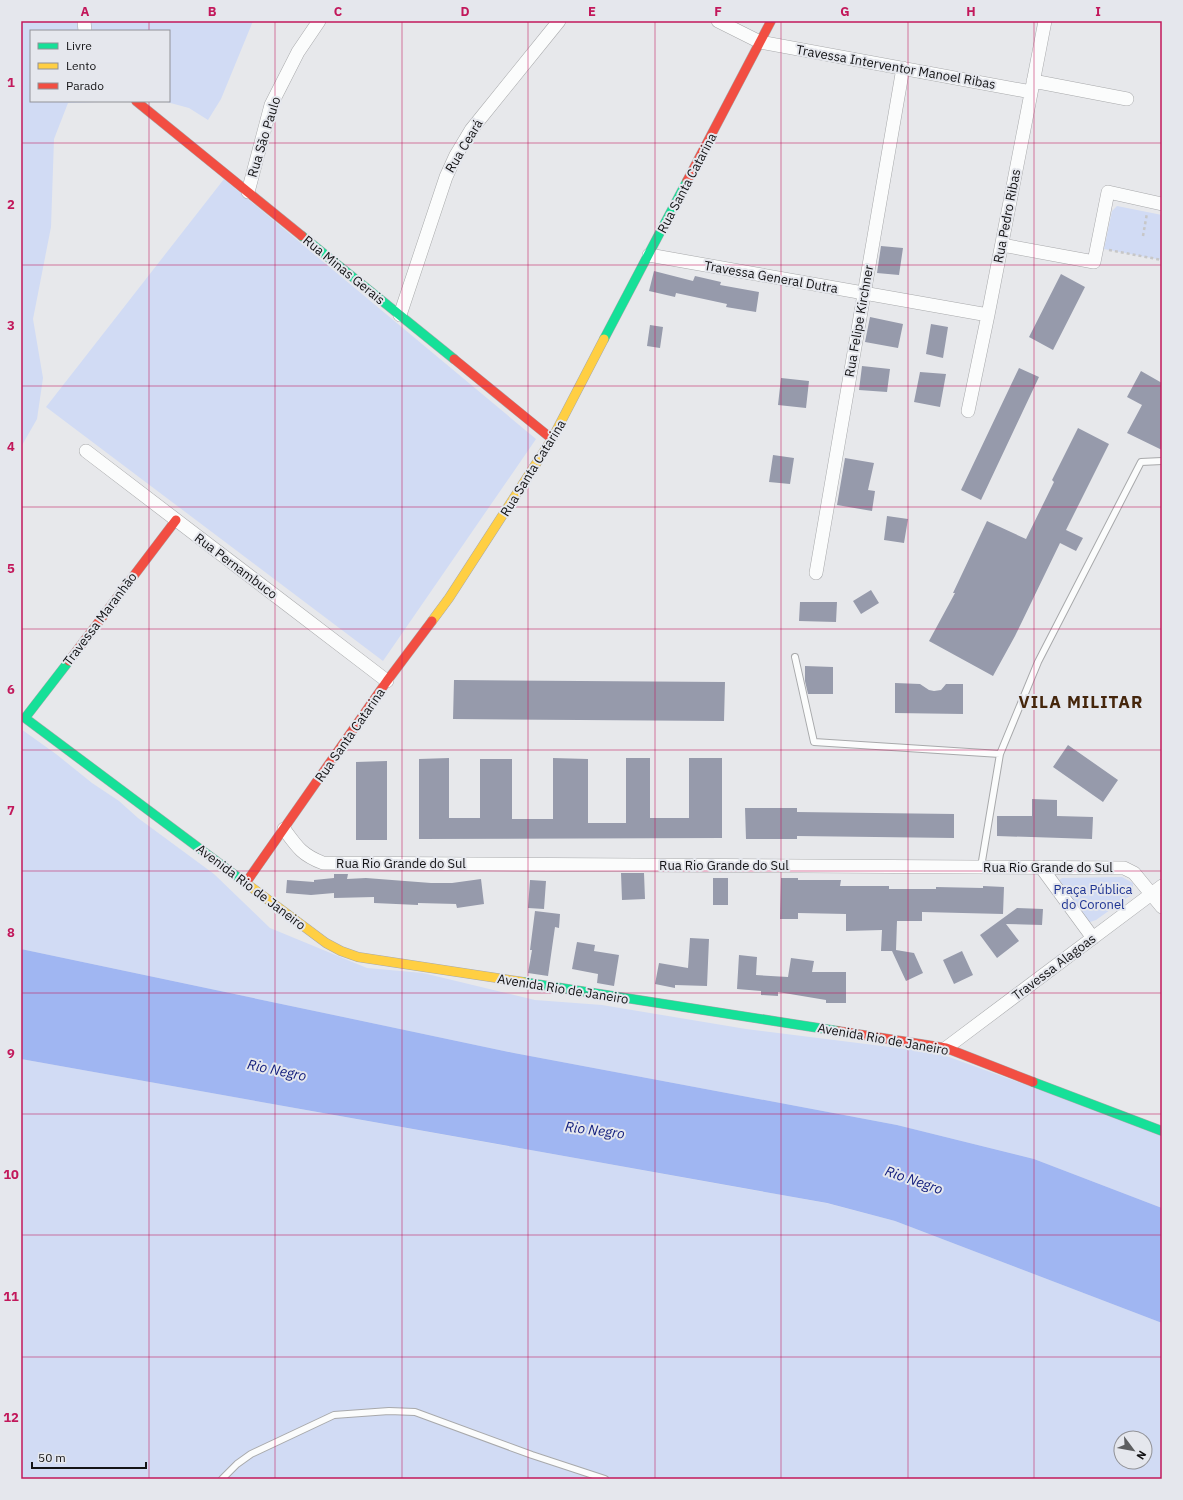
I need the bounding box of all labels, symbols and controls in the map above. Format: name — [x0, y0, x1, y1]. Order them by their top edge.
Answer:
text: A — [81, 3, 90, 20]
text: B — [208, 3, 217, 20]
text: C — [334, 3, 343, 20]
text: D — [460, 3, 470, 20]
text: E — [588, 3, 596, 20]
text: F — [714, 3, 722, 20]
text: G — [840, 3, 850, 20]
text: H — [966, 3, 976, 20]
text: I — [1095, 3, 1101, 20]
legend — [30, 30, 170, 102]
text: Livre — [66, 38, 92, 53]
street label: Travessa Interventor Manoel Ribas — [795, 41, 997, 93]
text: Lento — [66, 58, 96, 73]
text: 1 — [7, 74, 15, 91]
text: Parado — [66, 78, 104, 93]
street label: Rua São Paulo — [244, 95, 284, 179]
street label: Rua Ceará — [441, 116, 487, 176]
street label: Rua Santa Catarina — [653, 130, 721, 236]
street label: Rua Pedro Ribas — [990, 168, 1024, 264]
text: 2 — [7, 196, 15, 213]
street label: Rua Minas Gerais — [300, 232, 388, 308]
street label: Travessa General Dutra — [703, 257, 839, 297]
street label: Rua Felipe Kirchner — [841, 263, 877, 378]
text: 3 — [7, 317, 15, 334]
street label: Rua Santa Catarina — [496, 416, 570, 520]
text: 4 — [7, 438, 15, 455]
street label: Rua Pernambuco — [191, 529, 281, 603]
text: 5 — [7, 560, 15, 577]
street label: Travessa Maranhão — [59, 569, 141, 669]
text: 6 — [7, 681, 15, 698]
street label: Rua Santa Catarina — [311, 685, 389, 785]
district label: VILA MILITAR — [1019, 691, 1143, 713]
text: 7 — [7, 802, 15, 819]
street label: Avenida Rio de Janeiro — [193, 840, 309, 934]
street label: Rua Rio Grande do Sul — [336, 855, 466, 872]
street label: Rua Rio Grande do Sul — [659, 857, 789, 874]
street label: Rua Rio Grande do Sul — [983, 859, 1113, 876]
park label: Praça Pública do Coronel — [1053, 881, 1133, 913]
text: 8 — [7, 924, 15, 941]
street label: Travessa Alagoas — [1009, 930, 1099, 1004]
street label: Avenida Rio de Janeiro — [496, 970, 630, 1008]
street label: Avenida Rio de Janeiro — [816, 1019, 950, 1059]
text: 9 — [7, 1045, 15, 1062]
water label: Rio Negro — [246, 1055, 309, 1085]
water label: Rio Negro — [564, 1117, 626, 1143]
water label: Rio Negro — [883, 1162, 946, 1198]
text: 10 — [3, 1166, 19, 1183]
text: 11 — [3, 1288, 19, 1305]
text: 12 — [3, 1409, 19, 1426]
north arrow — [1113, 1430, 1153, 1470]
scale bar — [32, 1444, 146, 1470]
text: N — [1133, 1448, 1150, 1462]
text: 50 m — [38, 1450, 66, 1465]

